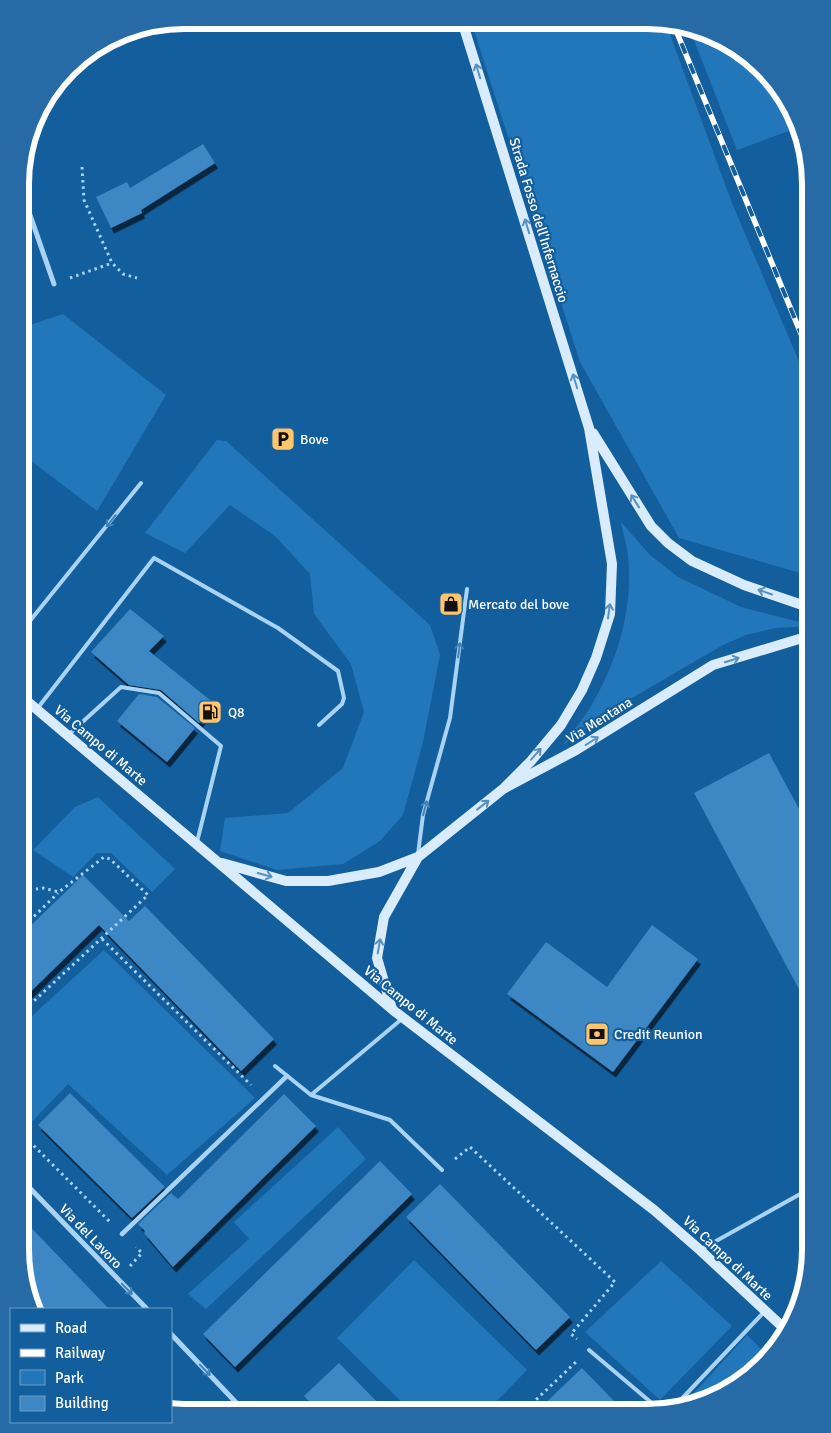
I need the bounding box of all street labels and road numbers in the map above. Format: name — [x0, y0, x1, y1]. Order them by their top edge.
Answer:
street label: Strada Fosso dell'Infernaccio — [505, 136, 572, 305]
street label: Via Mentana — [563, 693, 635, 747]
street label: Via Campo di Marte — [51, 701, 151, 789]
street label: Via Campo di Marte — [360, 962, 461, 1049]
street label: Via del Lavoro — [56, 1200, 126, 1272]
street label: Via Campo di Marte — [679, 1212, 776, 1304]

